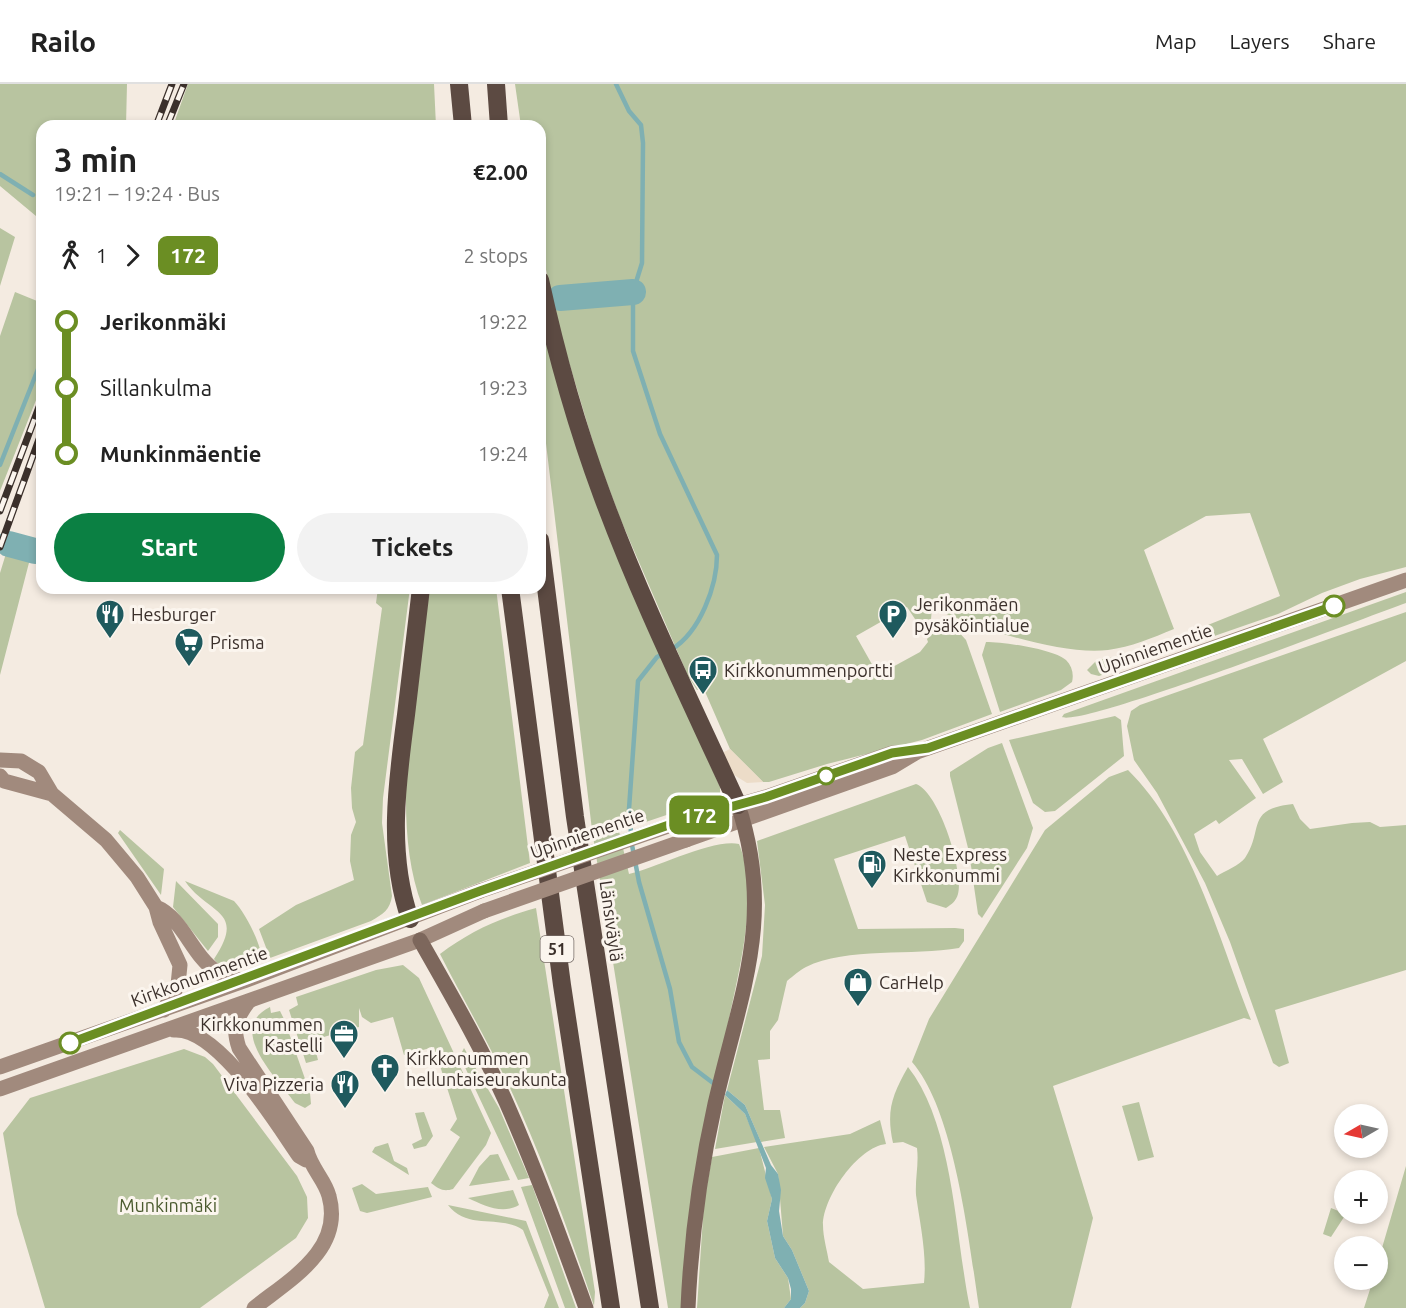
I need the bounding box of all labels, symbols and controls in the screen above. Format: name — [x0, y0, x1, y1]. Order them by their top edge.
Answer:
text: Railo — [30, 26, 96, 57]
text: Map — [1155, 29, 1196, 53]
text: Layers — [1229, 29, 1290, 53]
text: Share — [1323, 29, 1376, 53]
text: 3 min — [54, 141, 137, 178]
text: €2.00 — [473, 159, 528, 184]
text: 19:21 – 19:24 · Bus — [54, 182, 220, 205]
icon: walk — [54, 239, 87, 272]
icon: forward — [116, 239, 149, 272]
text: 172 — [170, 243, 206, 267]
text: 1 — [96, 244, 107, 267]
text: 2 stops — [464, 244, 528, 267]
text: Jerikonmäki — [100, 309, 226, 334]
text: 19:22 — [478, 310, 528, 333]
text: Sillankulma — [100, 375, 212, 400]
text: 19:23 — [478, 376, 528, 399]
text: Munkinmäentie — [100, 441, 261, 466]
text: 19:24 — [478, 442, 528, 465]
button: Start — [54, 513, 285, 582]
button: Tickets — [297, 513, 528, 582]
place label: Jerikonmäen pysäköintialue — [914, 594, 1030, 635]
unlabelled marker — [1323, 595, 1345, 617]
restaurant icon: Hesburger — [94, 598, 126, 640]
parking icon: Jerikonmäen pysäköintialue — [877, 598, 909, 640]
place label: Hesburger — [131, 604, 216, 624]
street label: Upinniementie — [1095, 619, 1215, 677]
supermarket icon: Prisma — [173, 626, 205, 668]
place label: Prisma — [210, 632, 265, 652]
bus stop icon: Kirkkonummenportti — [687, 654, 719, 696]
place label: Kirkkonummenportti — [724, 660, 893, 680]
unlabelled marker — [817, 767, 835, 785]
line badge: 172 — [664, 796, 734, 834]
text: 172 — [681, 803, 717, 827]
street label: Upinniementie — [527, 804, 647, 862]
place label: Neste Express Kirkkonummi — [893, 844, 1007, 885]
fuel station icon: Neste Express Kirkkonummi — [856, 848, 888, 890]
street label: Länsiväylä — [596, 879, 628, 963]
road number: 51 — [540, 936, 574, 962]
street label: Kirkkonummentie — [128, 942, 270, 1010]
shop icon: CarHelp — [842, 966, 874, 1008]
place label: CarHelp — [879, 972, 944, 992]
place label: Kirkkonummen Kastelli — [200, 1014, 323, 1055]
office icon: Kirkkonummen Kastelli — [328, 1018, 360, 1060]
unlabelled marker — [59, 1032, 81, 1054]
place label: Kirkkonummen helluntaiseurakunta — [406, 1048, 567, 1089]
church icon: Kirkkonummen helluntaiseurakunta — [369, 1052, 401, 1094]
restaurant icon: Viva Pizzeria — [329, 1068, 361, 1110]
place label: Viva Pizzeria — [224, 1074, 324, 1094]
north arrow — [1334, 1104, 1388, 1158]
map controls — [1334, 1104, 1388, 1290]
button: + — [1334, 1170, 1388, 1224]
park label: Munkinmäki — [119, 1195, 217, 1215]
button: − — [1334, 1236, 1388, 1290]

